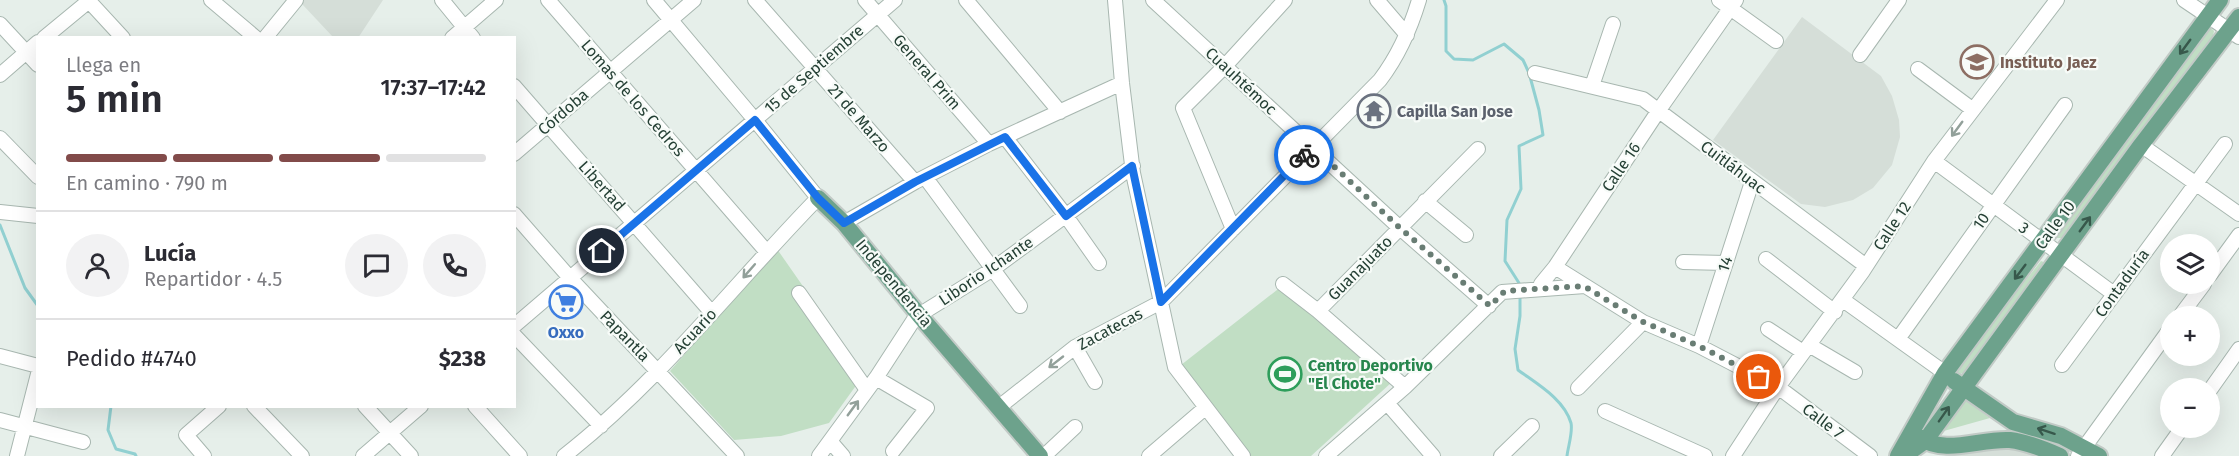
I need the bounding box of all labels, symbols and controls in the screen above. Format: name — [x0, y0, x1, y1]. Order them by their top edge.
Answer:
street label: 15 de Septiembre — [760, 21, 868, 117]
street label: General Prim — [889, 31, 965, 113]
street label: Lomas de los Cedros — [577, 36, 689, 160]
one-way arrow — [2179, 39, 2191, 55]
street label: Cuauhtémoc — [1201, 43, 1281, 119]
school or university icon: Instituto Jaez — [1959, 44, 1995, 80]
text: Llega en — [66, 53, 141, 77]
place label: Instituto Jaez — [2000, 53, 2097, 72]
text: 17:37–17:42 — [380, 74, 486, 101]
text: 5 min — [66, 76, 163, 122]
street label: 21 de Marzo — [824, 80, 894, 156]
street label: Córdoba — [534, 85, 592, 139]
temple icon: Capilla San Jose — [1356, 93, 1392, 129]
place label: Capilla San Jose — [1397, 102, 1513, 121]
one-way arrow — [1951, 121, 1963, 137]
courier — [1274, 125, 1334, 185]
street label: Cuitláhuac — [1697, 136, 1770, 198]
icon: bike — [1288, 139, 1321, 172]
street label: Calle 16 — [1598, 139, 1644, 195]
street label: Libertad — [575, 157, 629, 215]
text: En camino · 790 m — [66, 171, 228, 195]
street label: Calle 10 — [2031, 197, 2079, 253]
street label: Calle 12 — [1869, 198, 1915, 254]
street label: 10 — [1969, 209, 1993, 233]
one-way arrow — [2079, 216, 2091, 232]
street label: 3 — [2015, 218, 2033, 238]
pin — [576, 225, 627, 276]
street label: Liborio Ichante — [935, 232, 1037, 310]
street label: Guanajuato — [1324, 232, 1396, 304]
button: person — [66, 234, 129, 297]
button: chat — [345, 234, 408, 297]
button: phone — [423, 234, 486, 297]
icon: home — [585, 234, 618, 267]
map controls — [2160, 234, 2220, 438]
button: layers — [2160, 234, 2220, 294]
street label: Independencia — [852, 235, 936, 331]
text: Lucía — [144, 240, 196, 267]
street label: Contaduría — [2091, 245, 2153, 321]
street label: 14 — [1714, 253, 1737, 274]
one-way arrow — [742, 263, 756, 278]
one-way arrow — [2014, 264, 2026, 280]
text: Repartidor · 4.5 — [144, 267, 282, 291]
supermarket icon: Oxxo — [548, 284, 584, 320]
street label: Zacatecas — [1074, 304, 1146, 354]
street label: Acuario — [669, 305, 721, 357]
button: + — [2160, 306, 2220, 366]
street label: Papantla — [596, 307, 654, 365]
place label: Oxxo — [548, 323, 584, 342]
text: Pedido #4740 — [66, 345, 197, 372]
text: $238 — [439, 345, 486, 372]
pin — [1733, 351, 1784, 402]
one-way arrow — [1048, 356, 1064, 369]
sports icon: Centro Deportivo "El Chote" — [1267, 356, 1303, 392]
place label: Centro Deportivo "El Chote" — [1308, 356, 1433, 393]
icon: bag — [1742, 360, 1775, 393]
button: − — [2160, 378, 2220, 438]
street label: Calle 7 — [1799, 399, 1847, 443]
one-way arrow — [847, 401, 859, 417]
one-way arrow — [1938, 407, 1950, 423]
one-way arrow — [2037, 425, 2056, 436]

